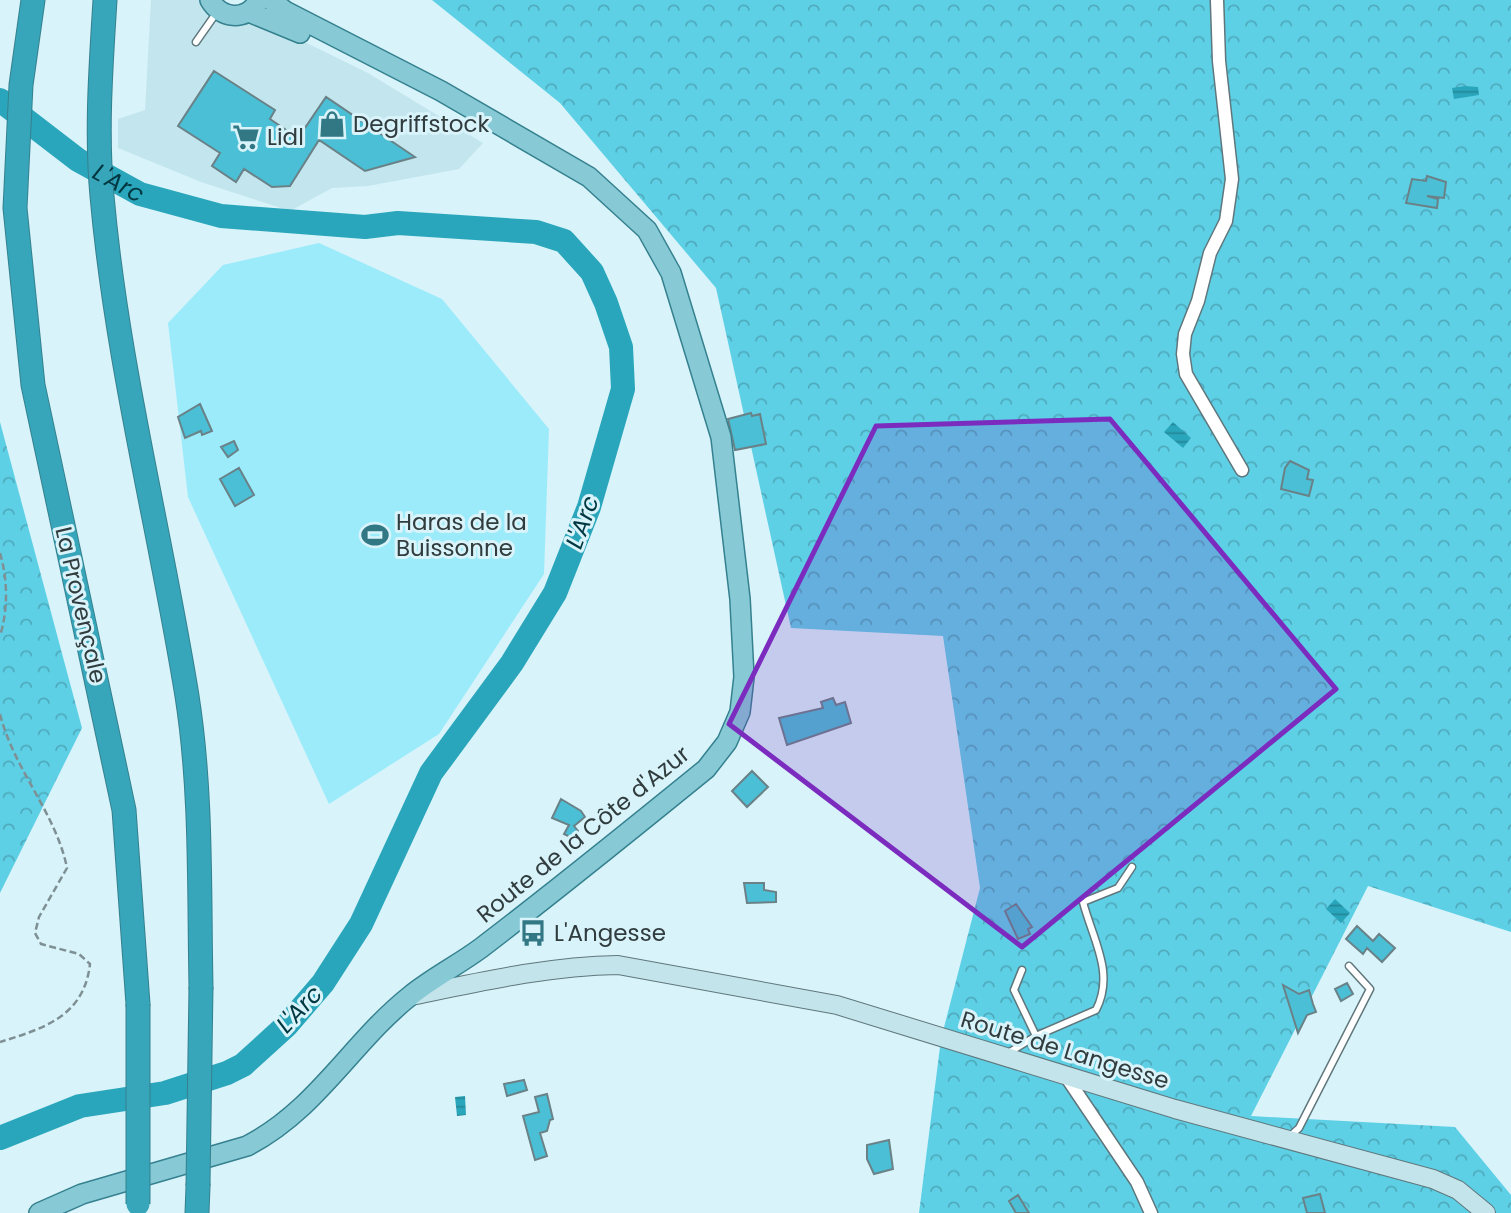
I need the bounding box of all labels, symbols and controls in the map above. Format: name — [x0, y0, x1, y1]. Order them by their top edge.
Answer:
place label: Degriffstock — [353, 108, 489, 140]
shop icon: Degriffstock — [317, 109, 347, 139]
place label: Lidl — [267, 121, 304, 153]
supermarket icon: Lidl — [231, 122, 261, 152]
water label: L'Arc — [87, 155, 150, 210]
water label: L'Arc — [557, 491, 607, 553]
place label: Haras de la Buissonne — [396, 506, 527, 564]
sports icon: Haras de la Buissonne — [360, 520, 390, 550]
street label: La Provençale — [47, 524, 115, 686]
street label: Route de la Côte d'Azur — [470, 738, 696, 930]
place label: L'Angesse — [554, 917, 666, 949]
bus stop icon: L'Angesse — [518, 918, 548, 948]
water label: L'Arc — [269, 978, 329, 1040]
street label: Route de Langesse — [957, 1003, 1173, 1097]

